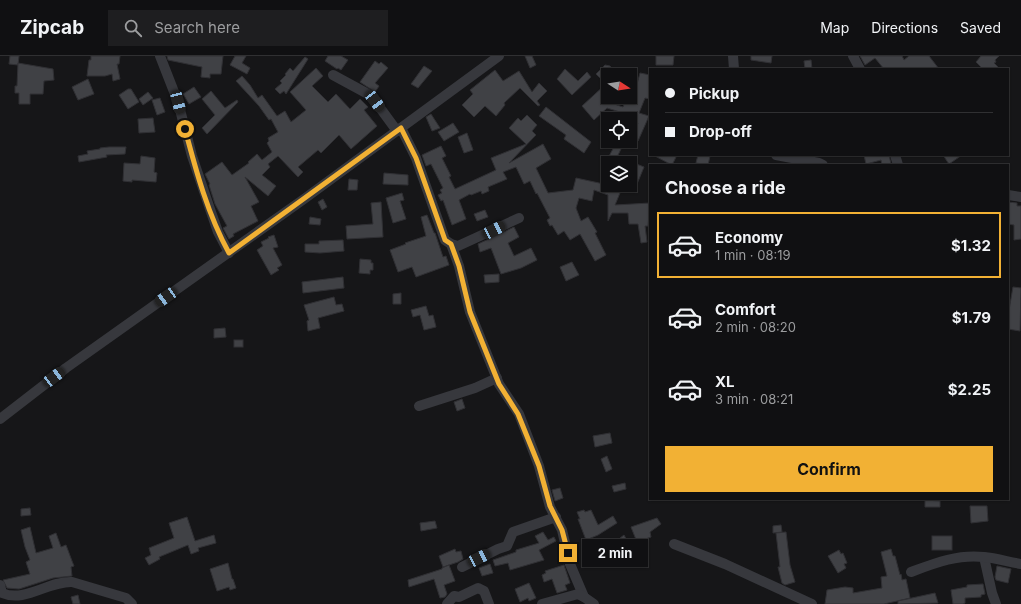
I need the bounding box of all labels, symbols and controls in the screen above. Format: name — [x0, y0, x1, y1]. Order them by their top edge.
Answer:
search box — [108, 10, 388, 46]
text: Zipcab — [20, 16, 84, 39]
icon: search — [122, 17, 144, 39]
text: Search here — [154, 18, 240, 37]
text: Map — [820, 19, 849, 36]
text: Directions — [871, 19, 938, 36]
text: Saved — [960, 19, 1001, 36]
north arrow — [601, 68, 637, 104]
map controls — [601, 68, 637, 192]
text: Pickup — [689, 84, 739, 103]
car — [363, 88, 387, 114]
car — [169, 89, 187, 115]
button: locate — [601, 112, 637, 148]
route start — [176, 120, 194, 138]
text: Drop-off — [689, 122, 752, 141]
button: layers — [601, 156, 637, 192]
text: Choose a ride — [665, 177, 786, 198]
car — [481, 219, 507, 241]
icon: car — [667, 227, 703, 263]
text: Economy — [715, 228, 783, 247]
text: $1.32 — [951, 236, 991, 255]
text: 1 min · 08:19 — [715, 247, 791, 263]
car — [153, 285, 179, 309]
icon: car — [667, 299, 703, 335]
text: Comfort — [715, 300, 776, 319]
text: $1.79 — [952, 308, 991, 327]
text: 2 min · 08:20 — [715, 319, 796, 335]
car — [41, 365, 67, 389]
icon: car — [667, 371, 703, 407]
text: XL — [715, 372, 735, 391]
text: $2.25 — [948, 380, 991, 399]
text: 3 min · 08:21 — [715, 391, 793, 407]
button: Confirm — [665, 446, 993, 492]
callout: 2 min — [582, 539, 648, 567]
route end — [559, 544, 577, 562]
text: 2 min — [598, 545, 632, 561]
car — [466, 547, 492, 569]

